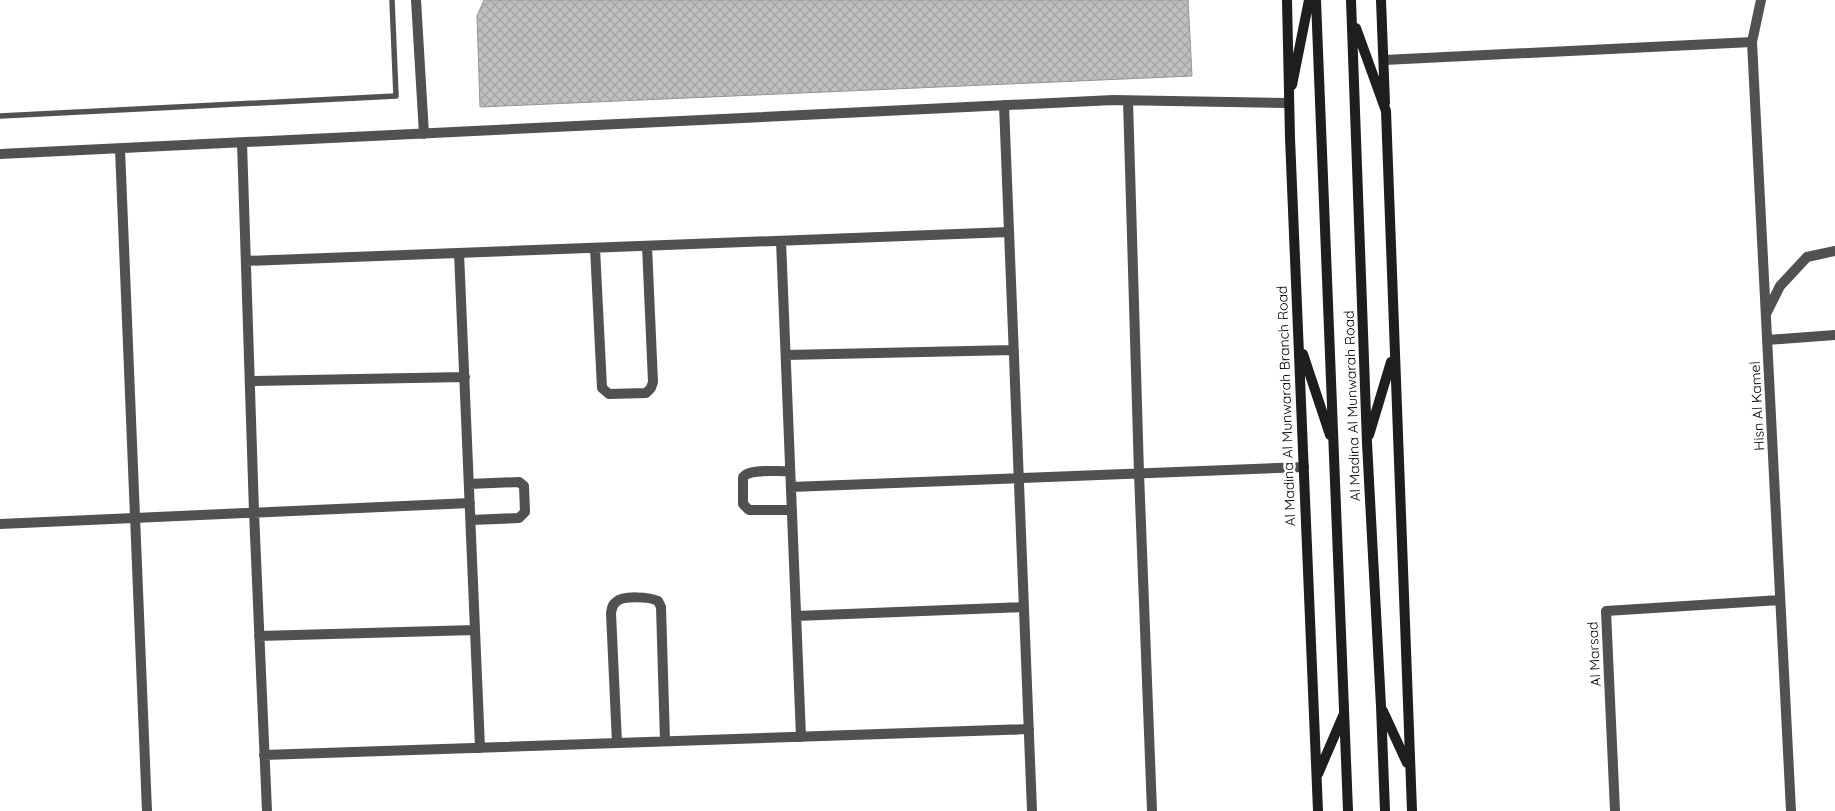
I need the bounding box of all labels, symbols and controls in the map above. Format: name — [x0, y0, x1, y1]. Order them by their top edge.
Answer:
street label: Al Madina Al Munwarah Branch Road — [1273, 285, 1299, 527]
street label: Al Madina Al Munwarah Road — [1340, 310, 1364, 502]
street label: Hisn Al Kamel — [1746, 361, 1768, 451]
street label: Al Marsad — [1583, 621, 1605, 687]

